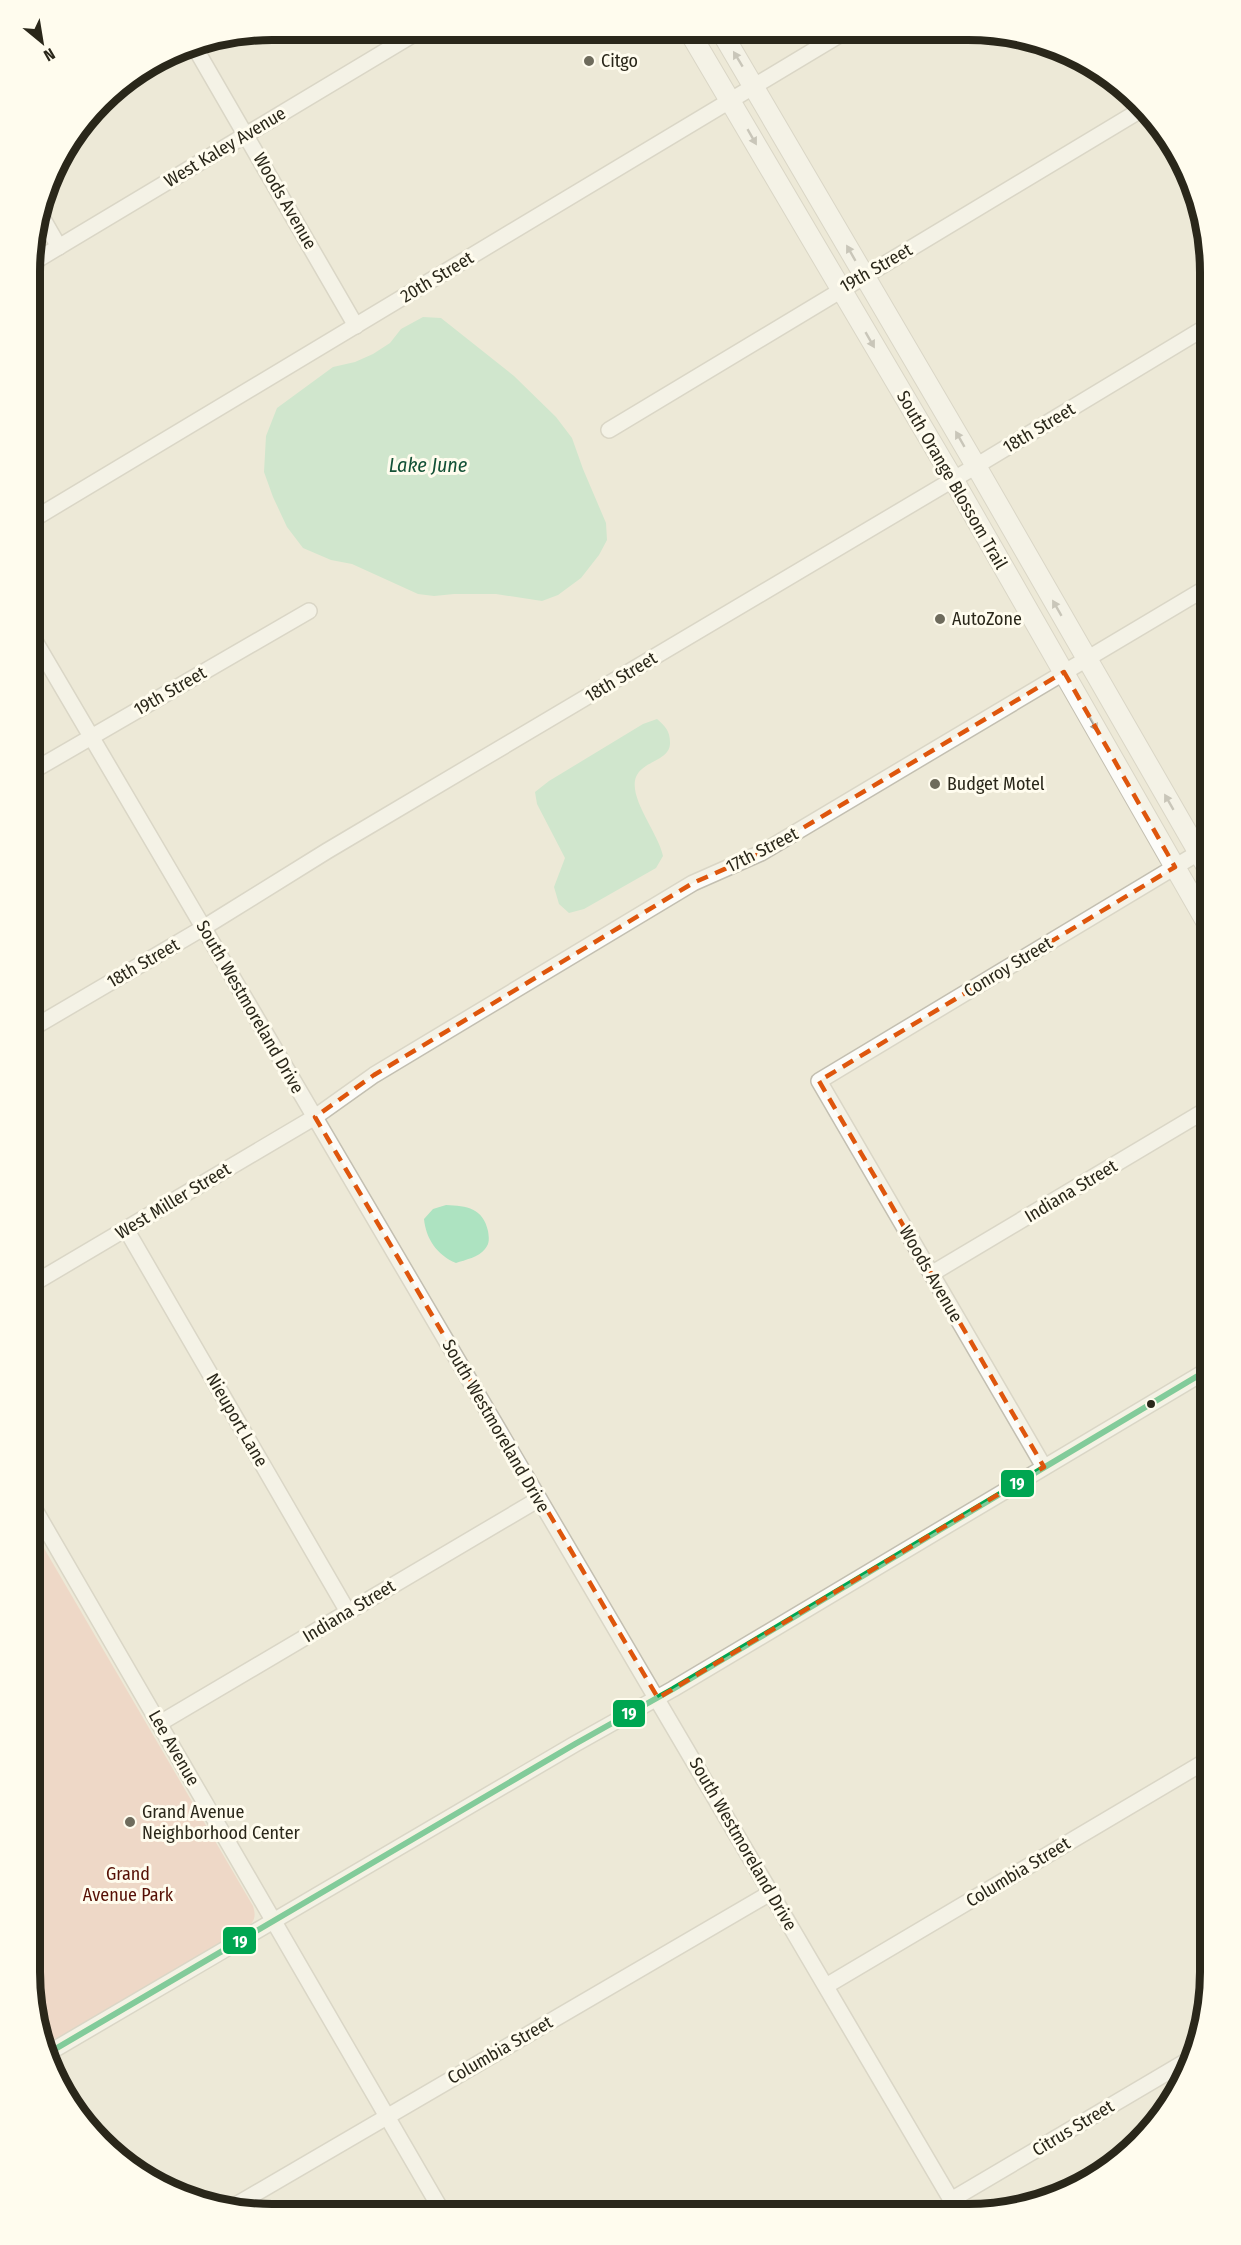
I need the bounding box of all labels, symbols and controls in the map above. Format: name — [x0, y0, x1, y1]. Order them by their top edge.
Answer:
north arrow — [12, 12, 72, 72]
text: N — [40, 44, 58, 65]
place label: Citgo — [601, 50, 638, 72]
one-way arrow — [732, 51, 743, 67]
marker: Citgo — [582, 54, 596, 68]
street label: West Kaley Avenue — [160, 102, 290, 192]
one-way arrow — [746, 129, 757, 145]
street label: Woods Avenue — [248, 149, 322, 253]
street label: 19th Street — [836, 239, 916, 297]
one-way arrow — [845, 245, 856, 261]
street label: 20th Street — [397, 247, 478, 307]
one-way arrow — [865, 332, 876, 348]
street label: South Orange Blossom Trail — [892, 387, 1012, 573]
street label: 18th Street — [999, 398, 1079, 458]
one-way arrow — [955, 431, 966, 447]
water label: Lake June — [389, 453, 468, 477]
one-way arrow — [1052, 600, 1063, 616]
place label: AutoZone — [952, 608, 1022, 630]
marker: AutoZone — [933, 612, 947, 626]
street label: 18th Street — [581, 647, 661, 707]
street label: 19th Street — [130, 662, 210, 720]
one-way arrow — [1088, 715, 1098, 732]
place label: Budget Motel — [947, 773, 1045, 795]
marker: Budget Motel — [928, 777, 942, 791]
one-way arrow — [1164, 793, 1174, 810]
street label: 17th Street — [722, 822, 802, 878]
street label: South Westmoreland Drive — [191, 917, 309, 1098]
street label: Conroy Street — [960, 932, 1056, 1002]
street label: 18th Street — [103, 933, 183, 992]
street label: Indiana Street — [1021, 1155, 1121, 1227]
street label: West Miller Street — [111, 1158, 235, 1244]
street label: Woods Avenue — [894, 1222, 968, 1326]
street label: South Westmoreland Drive — [437, 1336, 555, 1517]
street label: Nieuport Lane — [201, 1369, 273, 1471]
unlabelled marker — [1145, 1398, 1157, 1410]
line badge: 19 — [1000, 1469, 1035, 1498]
text: 19 — [1009, 1474, 1025, 1493]
street label: Indiana Street — [299, 1575, 399, 1647]
line badge: 19 — [612, 1699, 646, 1728]
text: 19 — [621, 1704, 637, 1723]
street label: Lee Avenue — [144, 1706, 204, 1790]
street label: South Westmoreland Drive — [684, 1754, 802, 1935]
place label: Grand Avenue Neighborhood Center — [142, 1801, 301, 1844]
marker: Grand Avenue Neighborhood Center — [123, 1815, 137, 1829]
street label: Columbia Street — [962, 1832, 1074, 1912]
park label: Grand Avenue Park — [83, 1863, 174, 1906]
line badge: 19 — [222, 1926, 257, 1955]
text: 19 — [232, 1932, 248, 1951]
street label: Columbia Street — [444, 2011, 557, 2089]
street label: Citrus Street — [1028, 2095, 1118, 2161]

